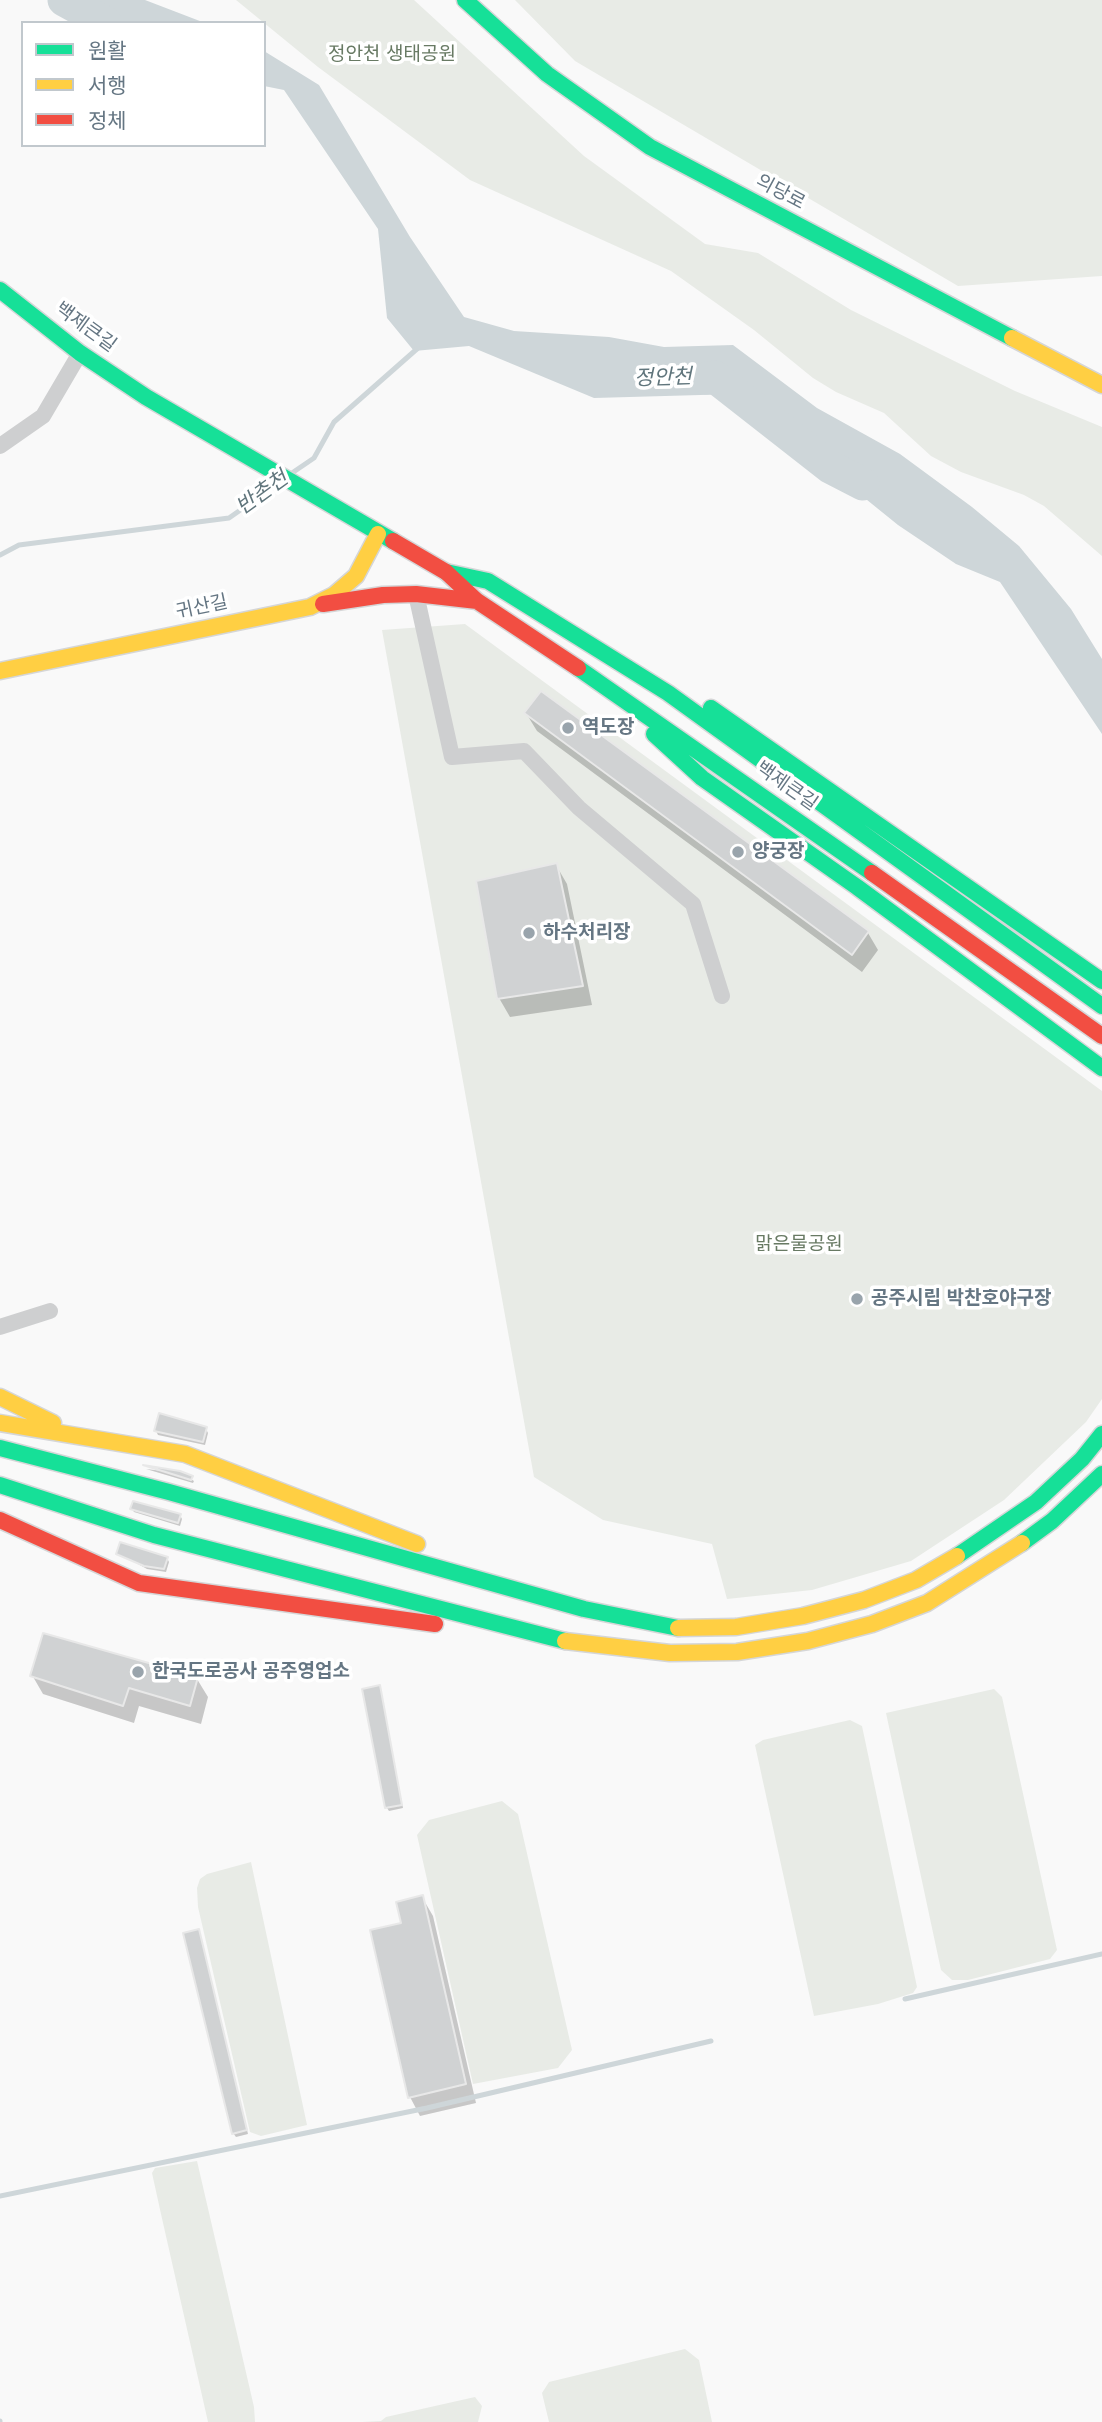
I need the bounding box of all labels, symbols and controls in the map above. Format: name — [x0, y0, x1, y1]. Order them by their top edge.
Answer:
legend — [21, 21, 266, 147]
text: 원활 — [88, 36, 127, 66]
park label: 정안천 생태공원 — [328, 44, 456, 66]
text: 서행 — [88, 71, 127, 101]
text: 정체 — [88, 106, 127, 136]
street label: 의당로 — [751, 171, 809, 215]
street label: 백제큰길 — [50, 298, 120, 358]
water label: 정안천 — [634, 365, 692, 393]
water label: 반촌천 — [232, 467, 294, 521]
street label: 귀산길 — [174, 591, 230, 625]
place label: 역도장 — [582, 717, 634, 739]
marker: 역도장 — [560, 720, 576, 736]
street label: 백제큰길 — [751, 758, 821, 816]
place label: 양궁장 — [752, 841, 804, 863]
marker: 양궁장 — [730, 844, 746, 860]
place label: 하수처리장 — [543, 922, 630, 944]
marker: 하수처리장 — [521, 925, 537, 941]
park label: 맑은물공원 — [755, 1234, 843, 1256]
place label: 공주시립 박찬호야구장 — [871, 1288, 1051, 1310]
marker: 공주시립 박찬호야구장 — [849, 1291, 865, 1307]
place label: 한국도로공사 공주영업소 — [152, 1661, 350, 1683]
marker: 한국도로공사 공주영업소 — [130, 1664, 146, 1680]

